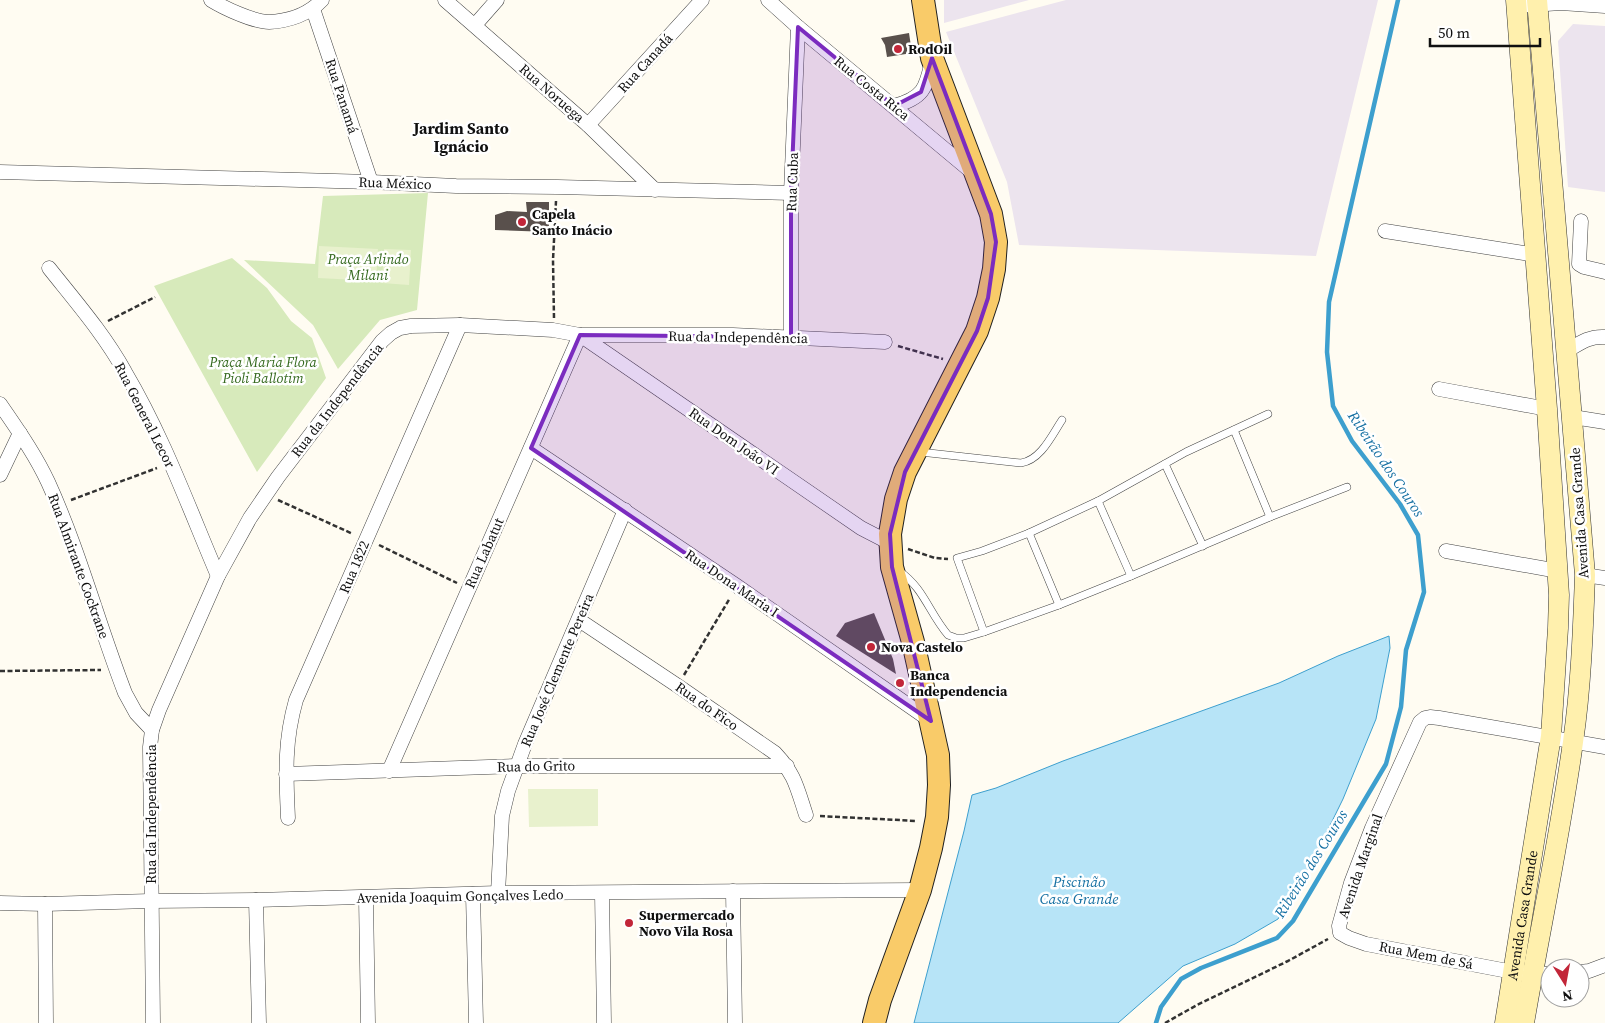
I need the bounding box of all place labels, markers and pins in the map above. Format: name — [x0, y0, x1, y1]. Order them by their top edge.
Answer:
place label: RodOil — [908, 39, 953, 59]
marker: RodOil — [892, 43, 904, 55]
place label: Capela Santo Inácio — [532, 204, 612, 240]
marker: Capela Santo Inácio — [516, 216, 528, 228]
place label: Nova Castelo — [881, 637, 963, 657]
marker: Nova Castelo — [865, 641, 877, 653]
place label: Banca Independencia — [910, 665, 1008, 701]
marker: Banca Independencia — [894, 677, 906, 689]
place label: Supermercado Novo Vila Rosa — [639, 905, 734, 941]
marker: Supermercado Novo Vila Rosa — [623, 917, 635, 929]

